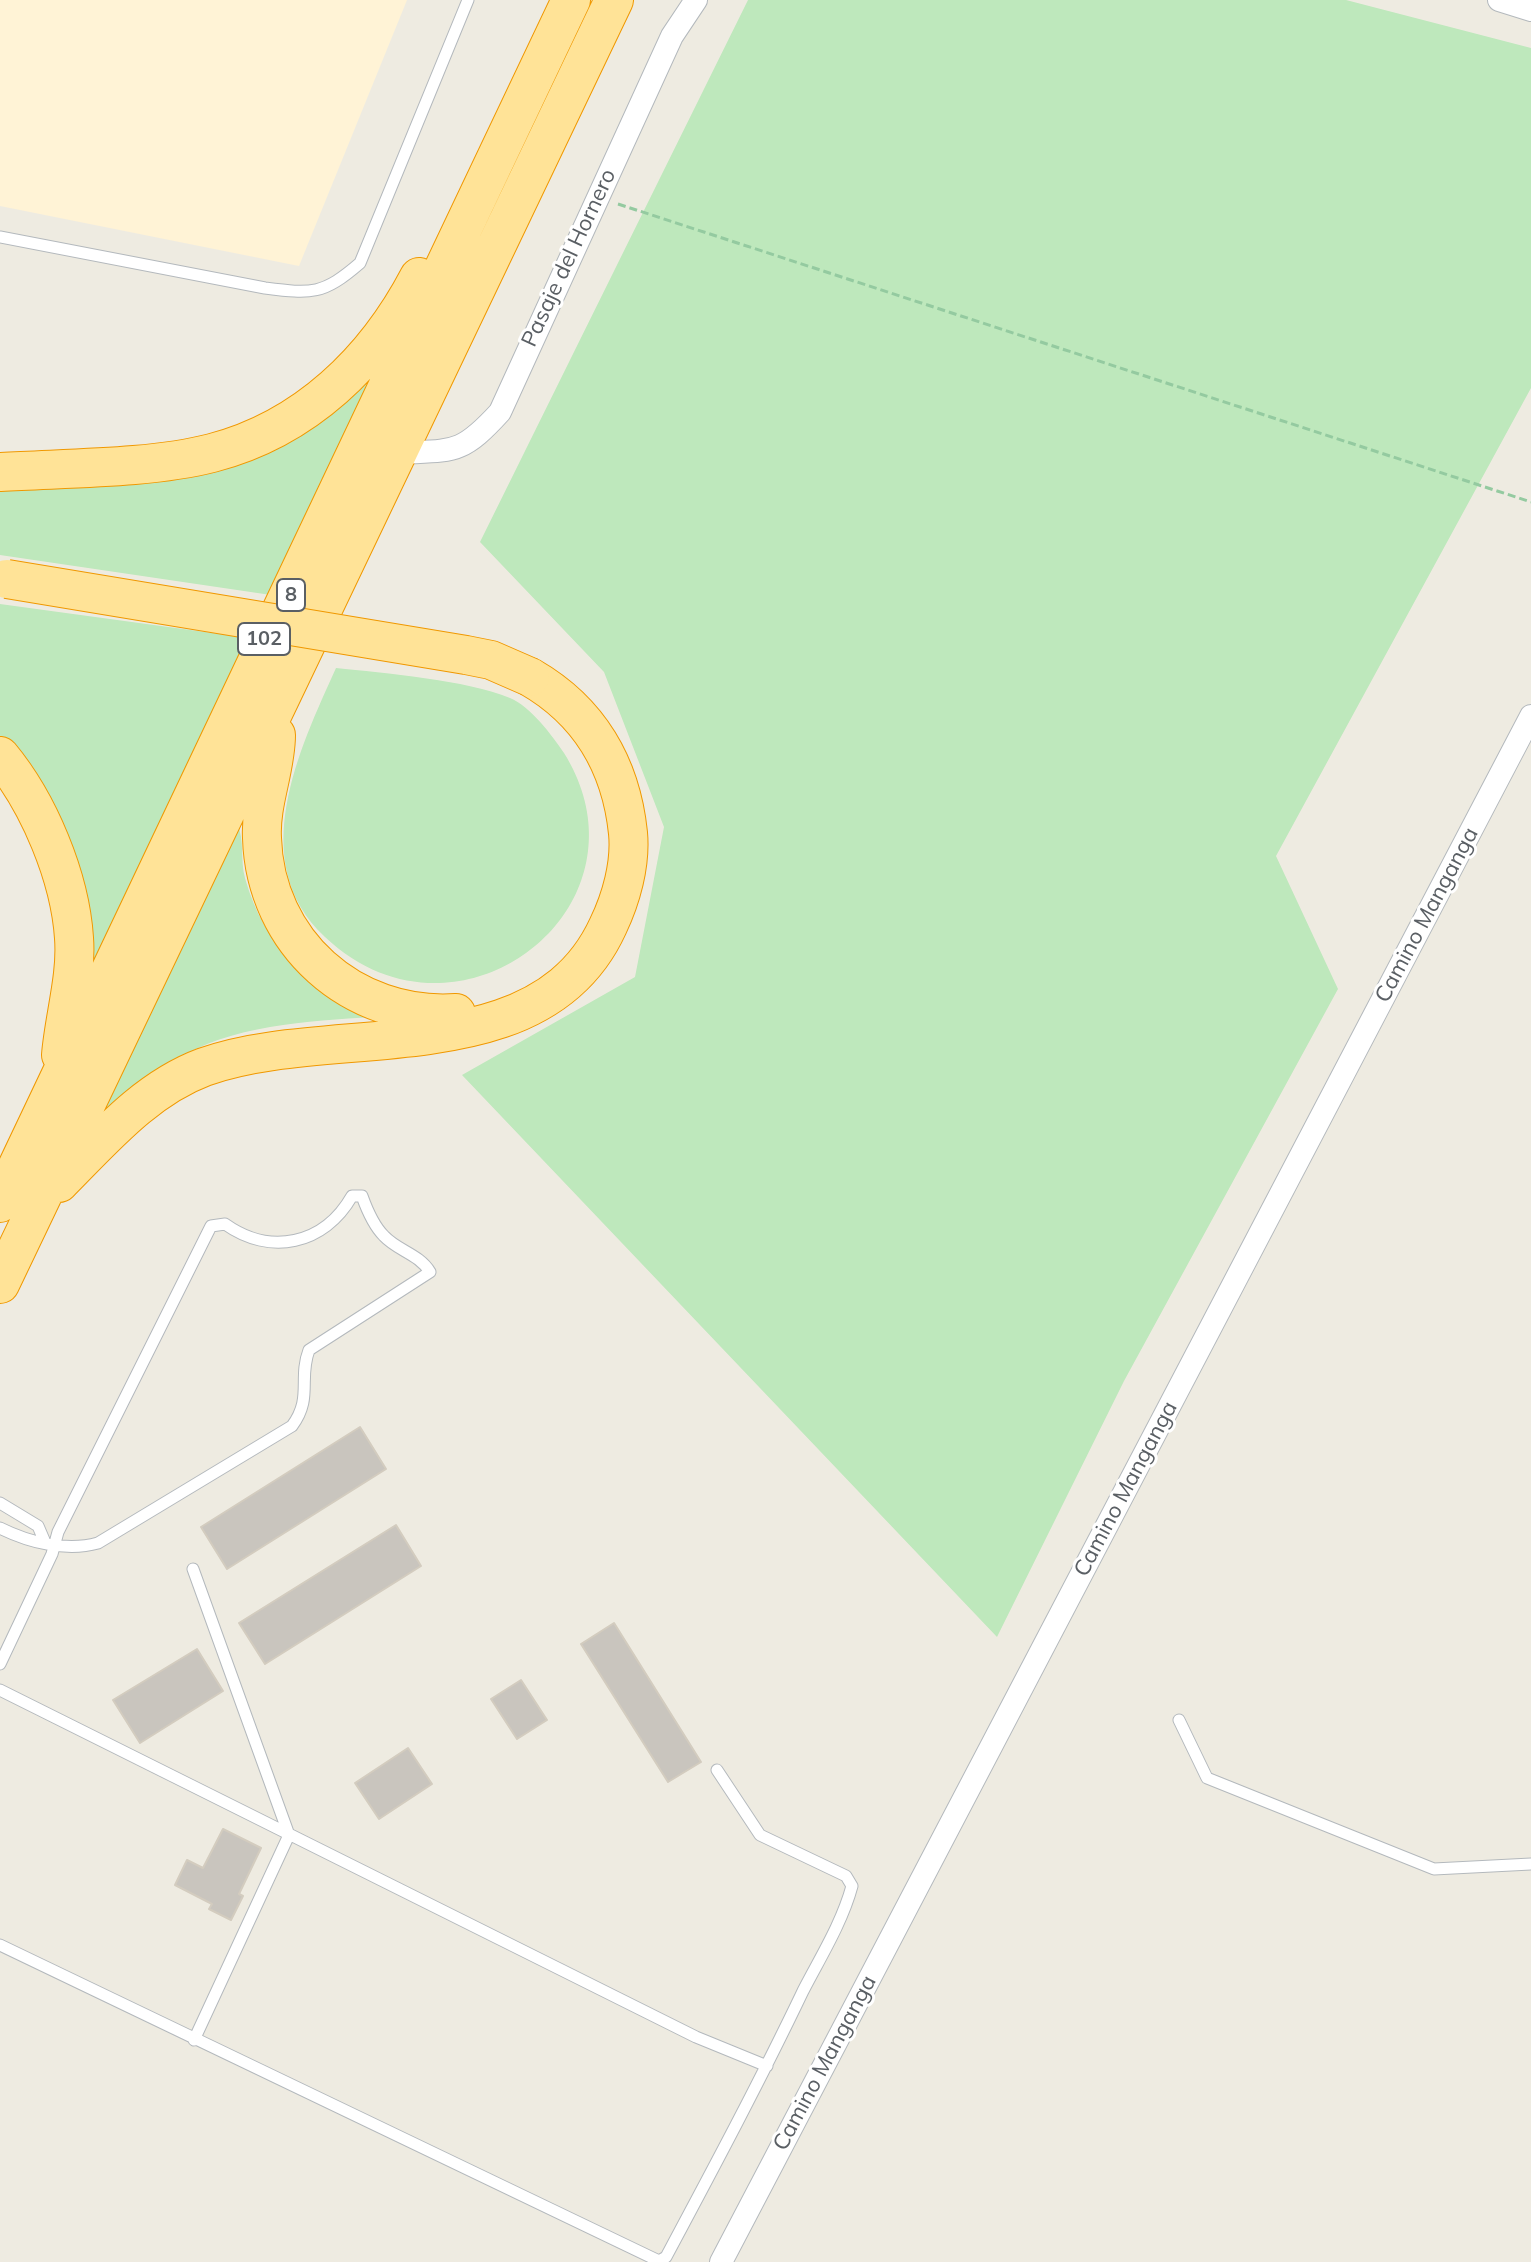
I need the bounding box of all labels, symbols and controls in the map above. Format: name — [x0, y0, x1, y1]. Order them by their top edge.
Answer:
street label: Pasaje del Hornero — [516, 165, 622, 351]
road number: 8 — [277, 579, 305, 611]
road number: 102 — [238, 623, 290, 655]
street label: Camino Manganga — [1370, 823, 1484, 1007]
street label: Camino Manganga — [1069, 1397, 1183, 1581]
street label: Camino Manganga — [768, 1971, 882, 2155]

